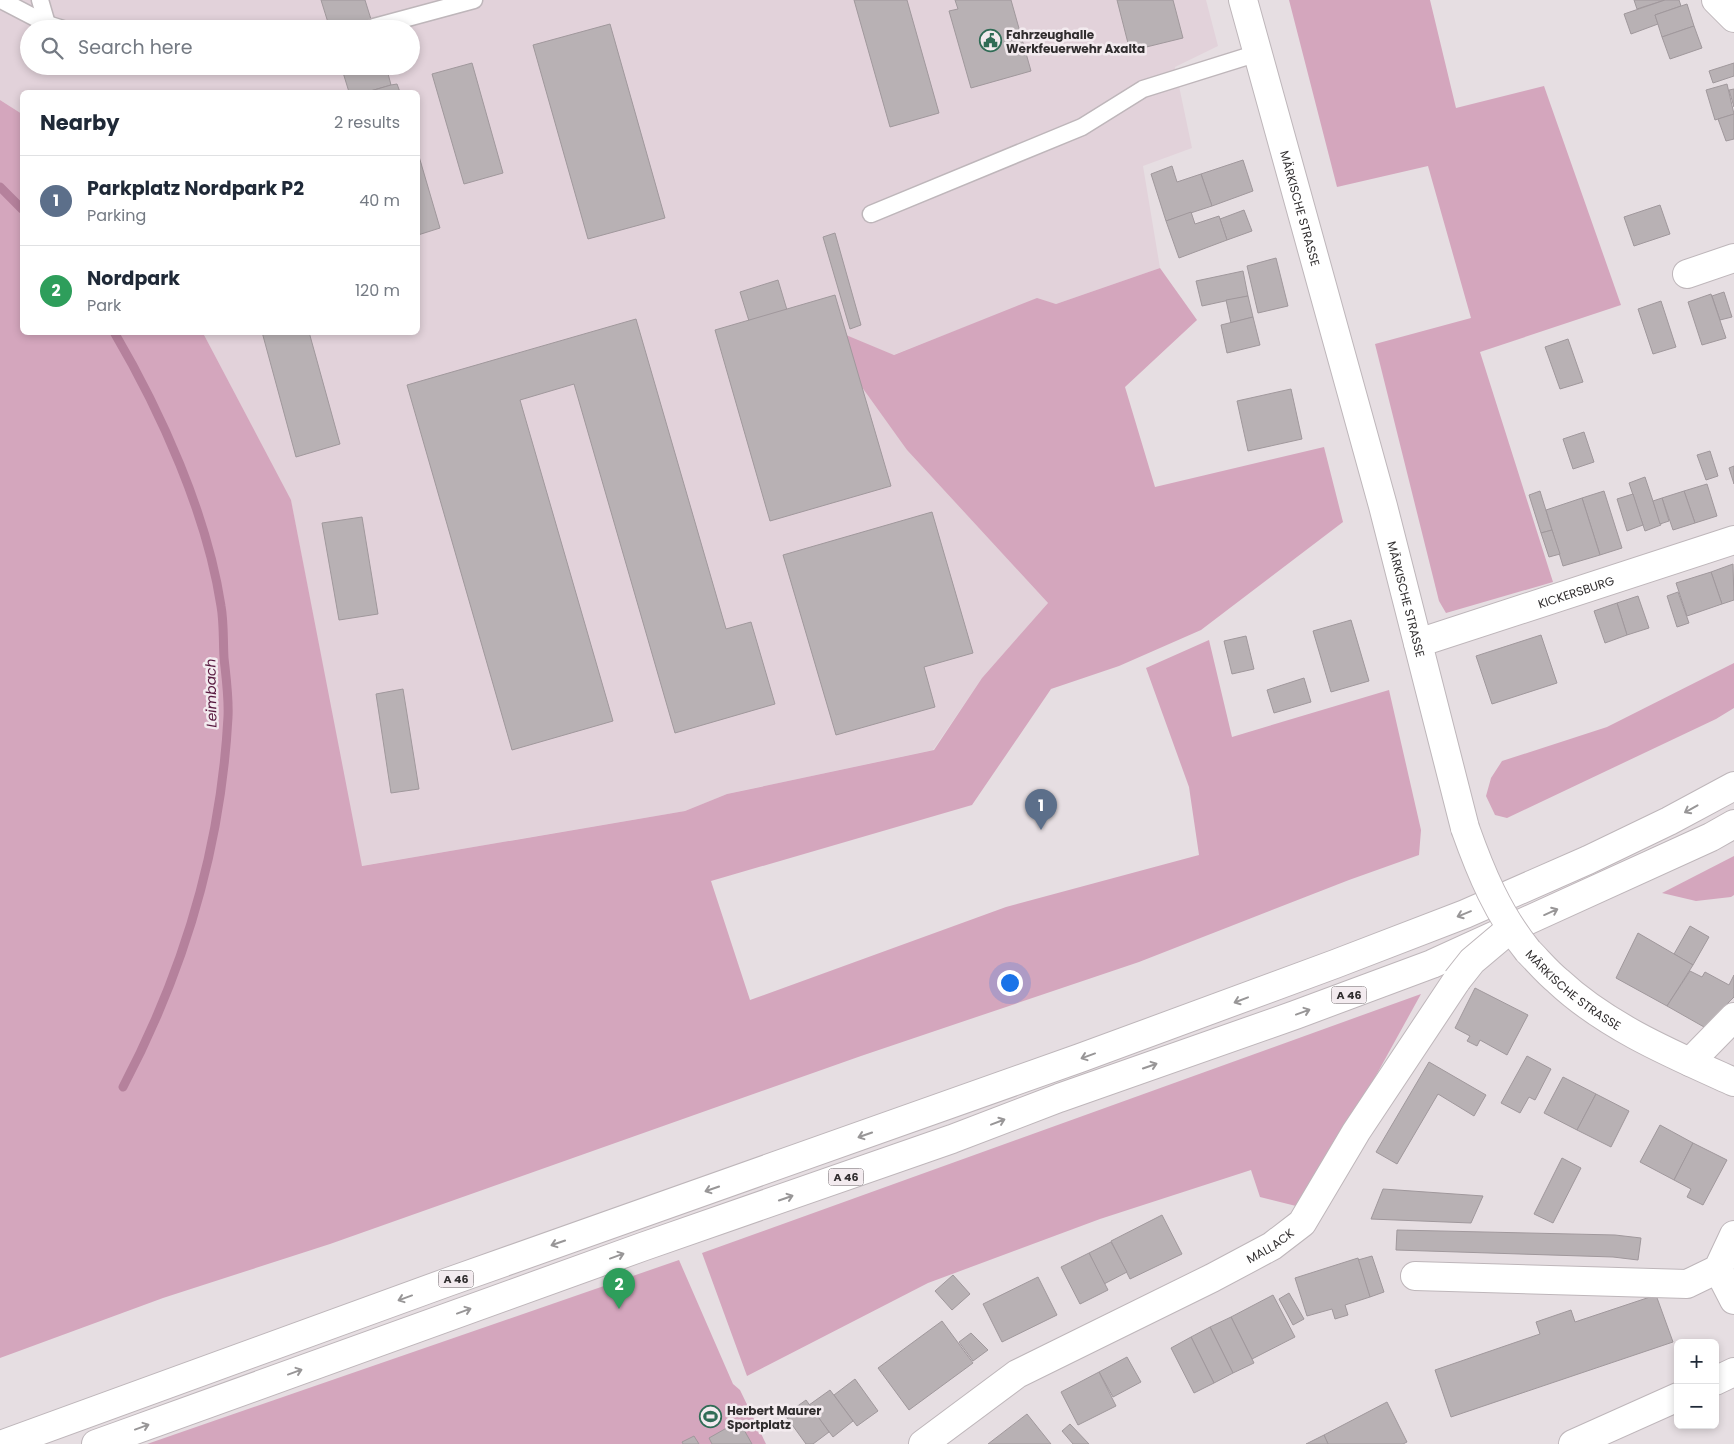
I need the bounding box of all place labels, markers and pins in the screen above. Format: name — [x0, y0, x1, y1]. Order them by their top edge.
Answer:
place label: Fahrzeughalle Werkfeuerwehr Axalta — [1006, 26, 1145, 57]
public building icon: Fahrzeughalle Werkfeuerwehr Axalta — [978, 29, 1002, 53]
pin: 1 — [1025, 789, 1057, 830]
pin: 2 — [603, 1268, 635, 1309]
place label: Herbert Maurer Sportplatz — [727, 1402, 821, 1433]
sports icon: Herbert Maurer Sportplatz — [699, 1405, 723, 1429]

